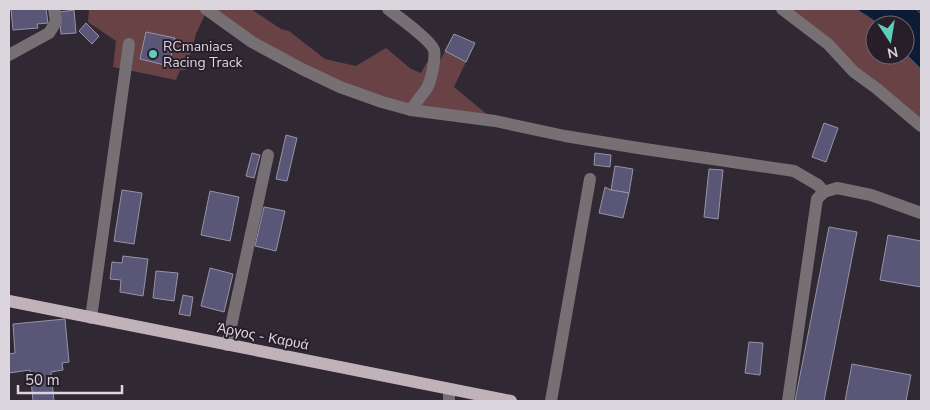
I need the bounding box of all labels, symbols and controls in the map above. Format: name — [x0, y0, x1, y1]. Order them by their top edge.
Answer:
north arrow — [865, 15, 915, 65]
place label: RCmaniacs Racing Track — [163, 37, 243, 72]
text: N — [885, 42, 900, 63]
marker: RCmaniacs Racing Track — [147, 48, 159, 60]
street label: Άργος - Καρυά — [215, 318, 310, 355]
scale bar — [18, 362, 121, 394]
text: 50 m — [25, 370, 60, 390]

